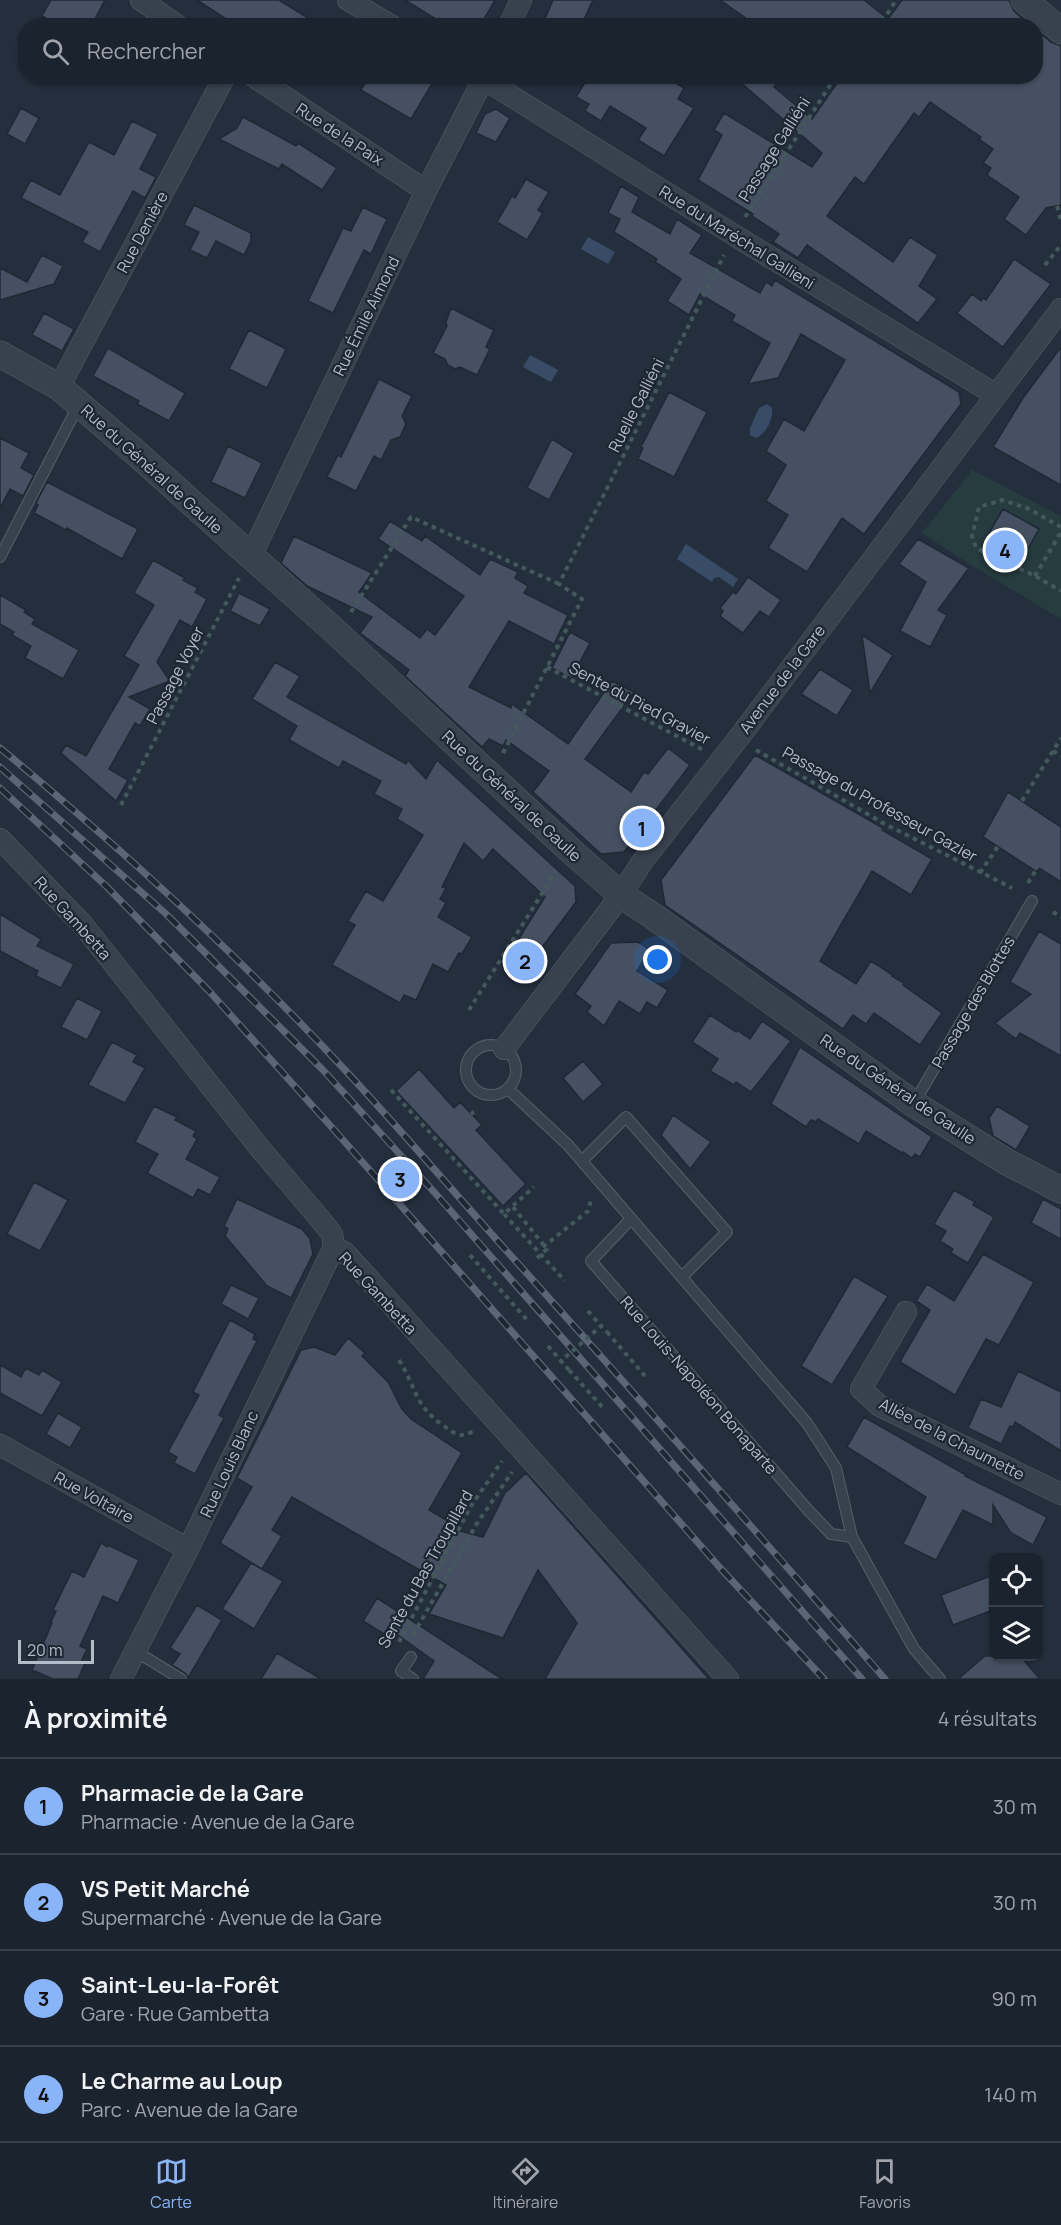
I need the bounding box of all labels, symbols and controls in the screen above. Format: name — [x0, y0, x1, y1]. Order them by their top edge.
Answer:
search box — [18, 18, 1043, 84]
icon: search — [39, 35, 72, 68]
text: Rechercher — [87, 36, 206, 66]
street label: Passage Galliéni — [733, 92, 815, 206]
street label: Rue de la Paix — [292, 97, 389, 171]
street label: Rue du Maréchal Gallieni — [655, 180, 819, 294]
street label: Rue Denière — [111, 187, 173, 277]
street label: Rue Émile Aimond — [327, 252, 405, 380]
street label: Ruelle Galliéni — [603, 354, 669, 456]
street label: Rue du Général de Gaulle — [77, 399, 227, 539]
pin: 4 — [986, 528, 1024, 572]
street label: Avenue de la Gare — [734, 620, 830, 738]
street label: Passage Voyer — [141, 622, 209, 728]
street label: Sente du Pied Gravier — [566, 656, 715, 750]
street label: Rue du Général de Gaulle — [437, 725, 587, 867]
street label: Passage du Professeur Gazier — [779, 741, 982, 867]
pin: 1 — [622, 806, 662, 850]
street label: Rue Gambetta — [30, 871, 116, 965]
street label: Passage des Blottes — [926, 932, 1020, 1072]
pin: 2 — [506, 938, 544, 984]
your location — [643, 945, 672, 974]
street label: Rue du Général de Gaulle — [816, 1029, 980, 1149]
pin: 3 — [380, 1156, 420, 1202]
street label: Rue Gambetta — [334, 1247, 422, 1339]
street label: Rue Louis-Napoléon Bonaparte — [615, 1291, 783, 1479]
street label: Allée de la Chaumette — [875, 1393, 1029, 1485]
street label: Rue Louis Blanc — [195, 1407, 263, 1521]
street label: Rue Voltaire — [50, 1466, 138, 1528]
street label: Sente du Bas Troupillard — [372, 1486, 478, 1652]
map controls — [989, 1553, 1043, 1661]
button: locate — [989, 1553, 1043, 1607]
button: layers — [989, 1607, 1043, 1661]
scale bar — [18, 1637, 94, 1664]
text: 20 m — [27, 1639, 63, 1661]
text: À proximité — [24, 1700, 168, 1736]
text: 4 résultats — [938, 1705, 1037, 1732]
text: Pharmacie de la Gare — [81, 1778, 304, 1808]
text: 1 — [39, 1793, 48, 1820]
text: 30 m — [993, 1793, 1037, 1820]
text: Pharmacie · Avenue de la Gare — [81, 1808, 355, 1835]
text: VS Petit Marché — [81, 1874, 250, 1904]
text: 2 — [38, 1889, 49, 1916]
text: 30 m — [993, 1889, 1037, 1916]
text: Supermarché · Avenue de la Gare — [81, 1904, 382, 1931]
text: Saint-Leu-la-Forêt — [81, 1970, 279, 2000]
text: 3 — [38, 1985, 49, 2012]
text: 90 m — [991, 1985, 1037, 2012]
text: Gare · Rue Gambetta — [81, 2000, 269, 2027]
text: Le Charme au Loup — [81, 2066, 283, 2096]
text: 4 — [37, 2081, 50, 2108]
text: 140 m — [984, 2081, 1037, 2108]
text: Parc · Avenue de la Gare — [81, 2096, 298, 2123]
tab: Carte — [150, 2155, 192, 2213]
tab: Itinéraire — [493, 2155, 558, 2213]
tab: Favoris — [859, 2155, 911, 2213]

